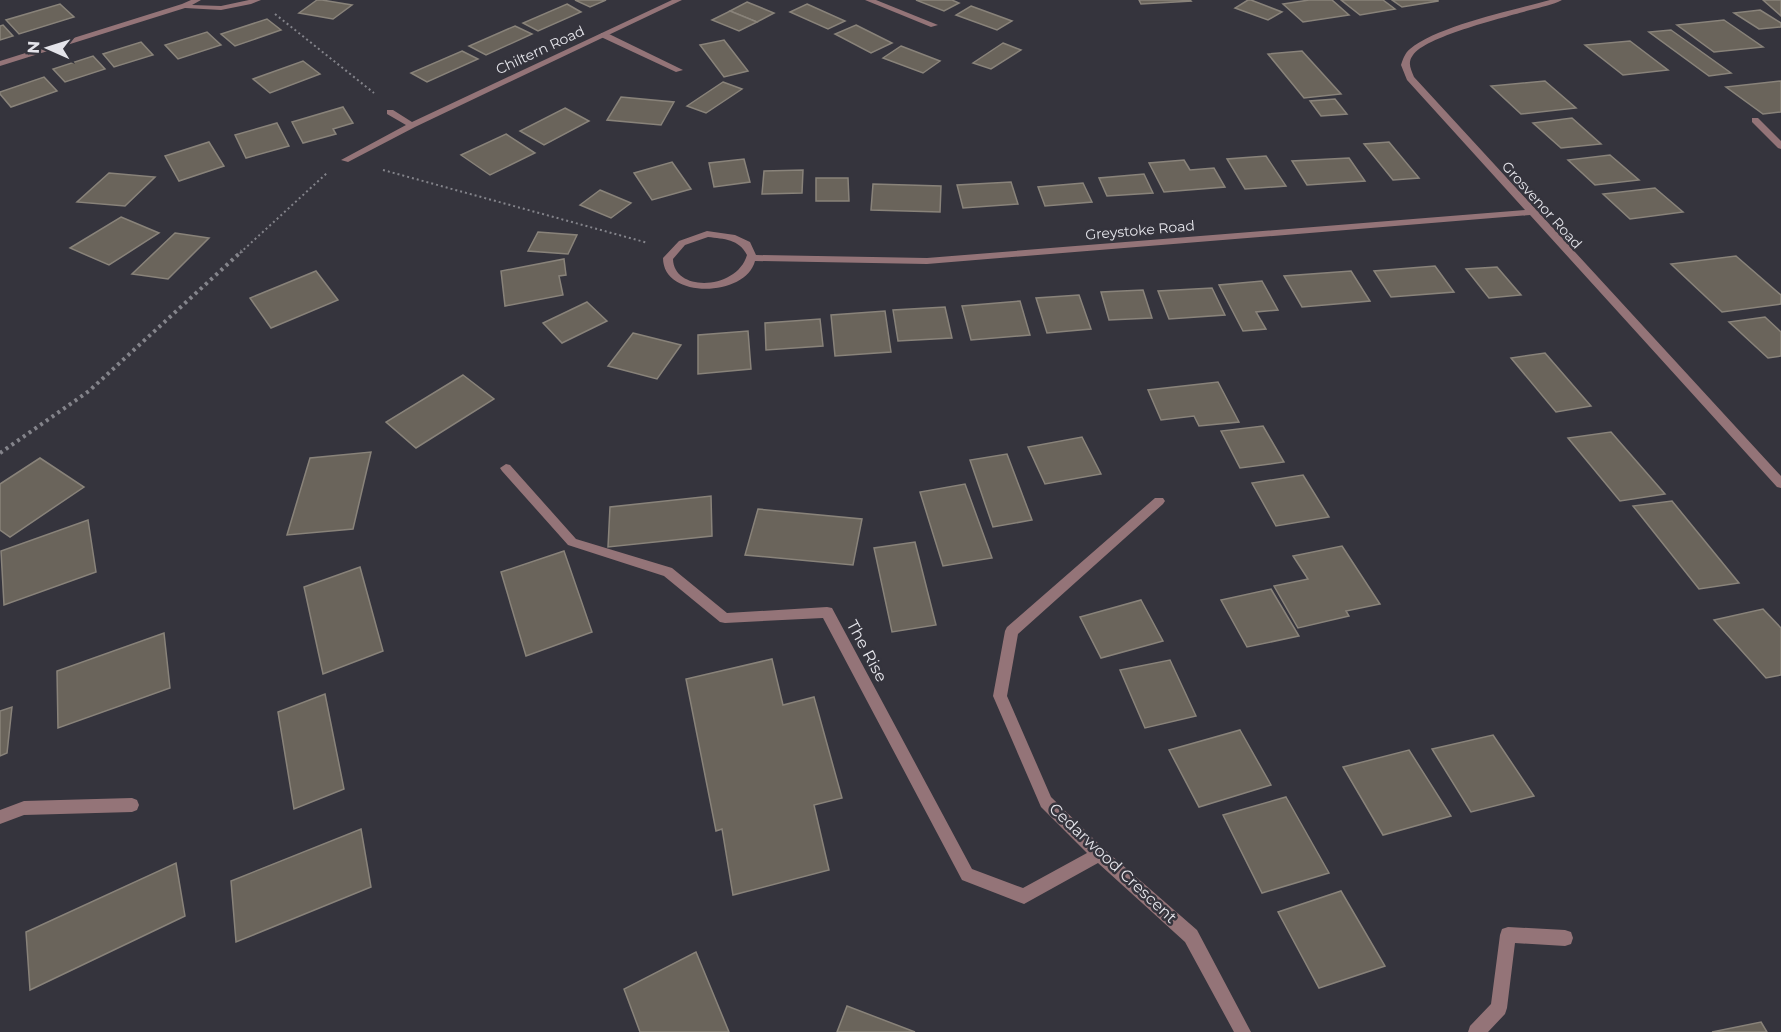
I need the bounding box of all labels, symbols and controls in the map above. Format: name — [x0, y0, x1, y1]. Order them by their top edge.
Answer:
north arrow — [18, 18, 78, 78]
street label: Chiltern Road — [493, 22, 587, 78]
text: N — [24, 40, 43, 54]
street label: Grosvenor Road — [1498, 157, 1586, 253]
street label: Greystoke Road — [1084, 216, 1196, 244]
street label: The Rise — [843, 617, 891, 685]
street label: Cedarwood Crescent — [1045, 799, 1181, 927]

